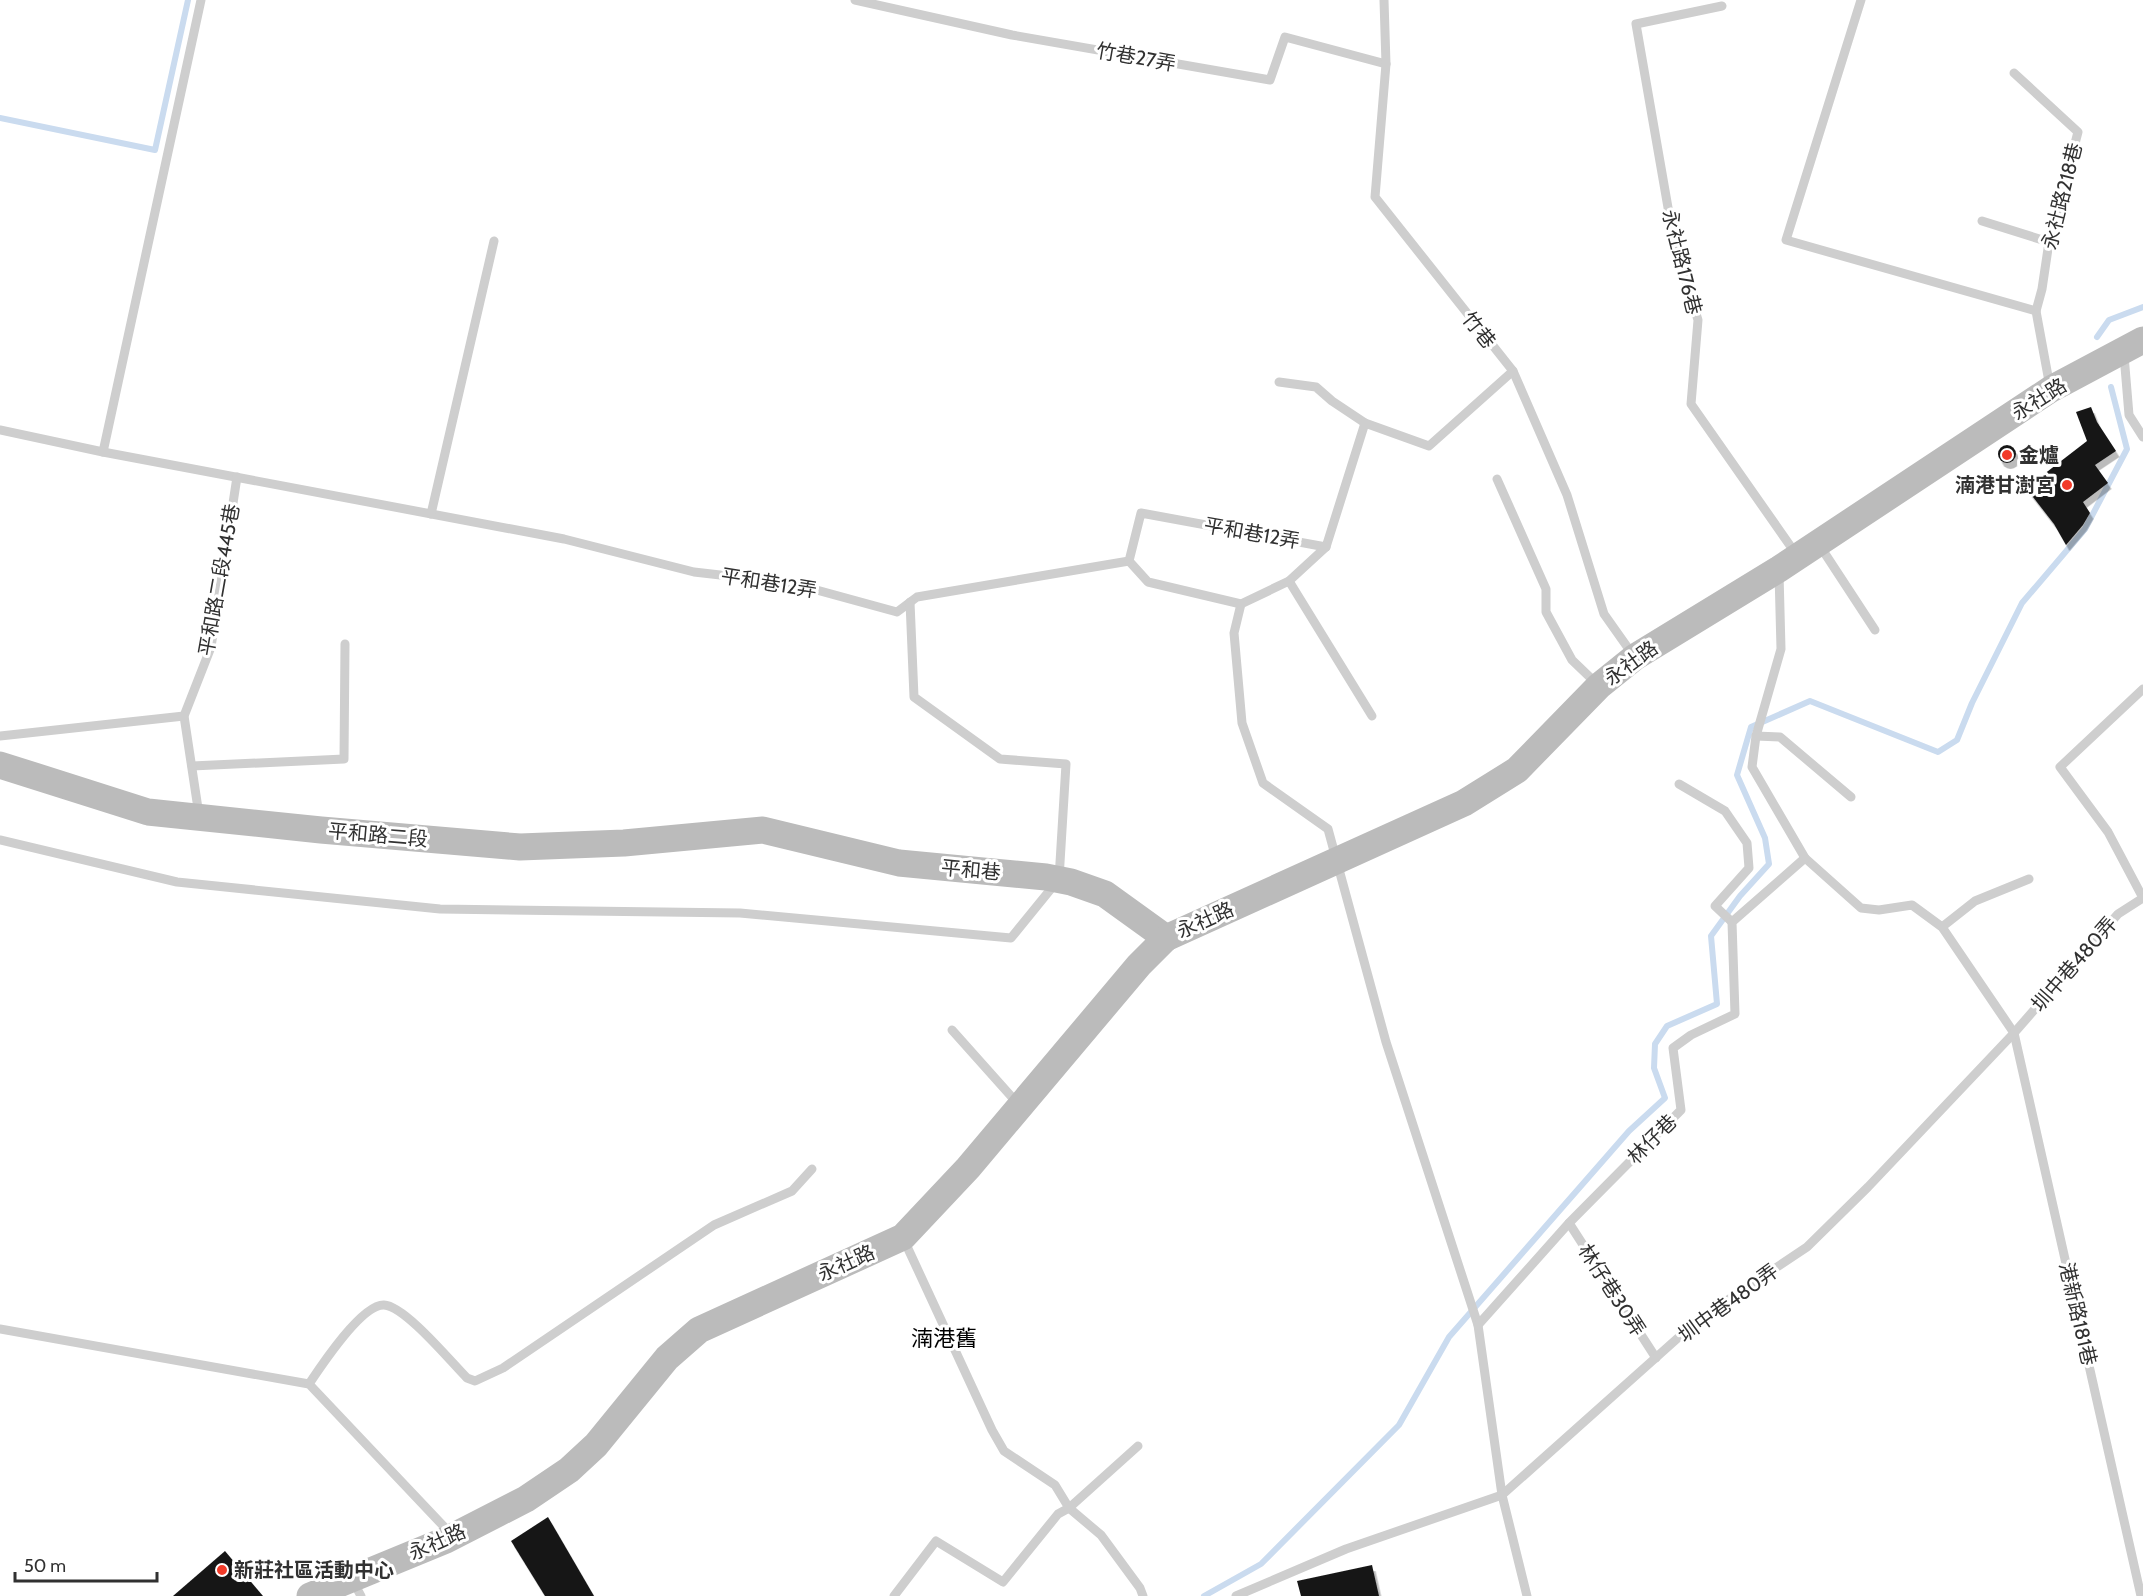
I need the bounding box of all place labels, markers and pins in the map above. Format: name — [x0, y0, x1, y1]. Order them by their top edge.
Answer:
place label: 金爐 — [2019, 443, 2059, 467]
marker: 金爐 — [2000, 448, 2014, 462]
place label: 湳港甘澍宮 — [1955, 473, 2055, 497]
marker: 湳港甘澍宮 — [2060, 478, 2074, 492]
place label: 新莊社區活動中心 — [234, 1558, 394, 1582]
marker: 新莊社區活動中心 — [215, 1563, 229, 1577]

